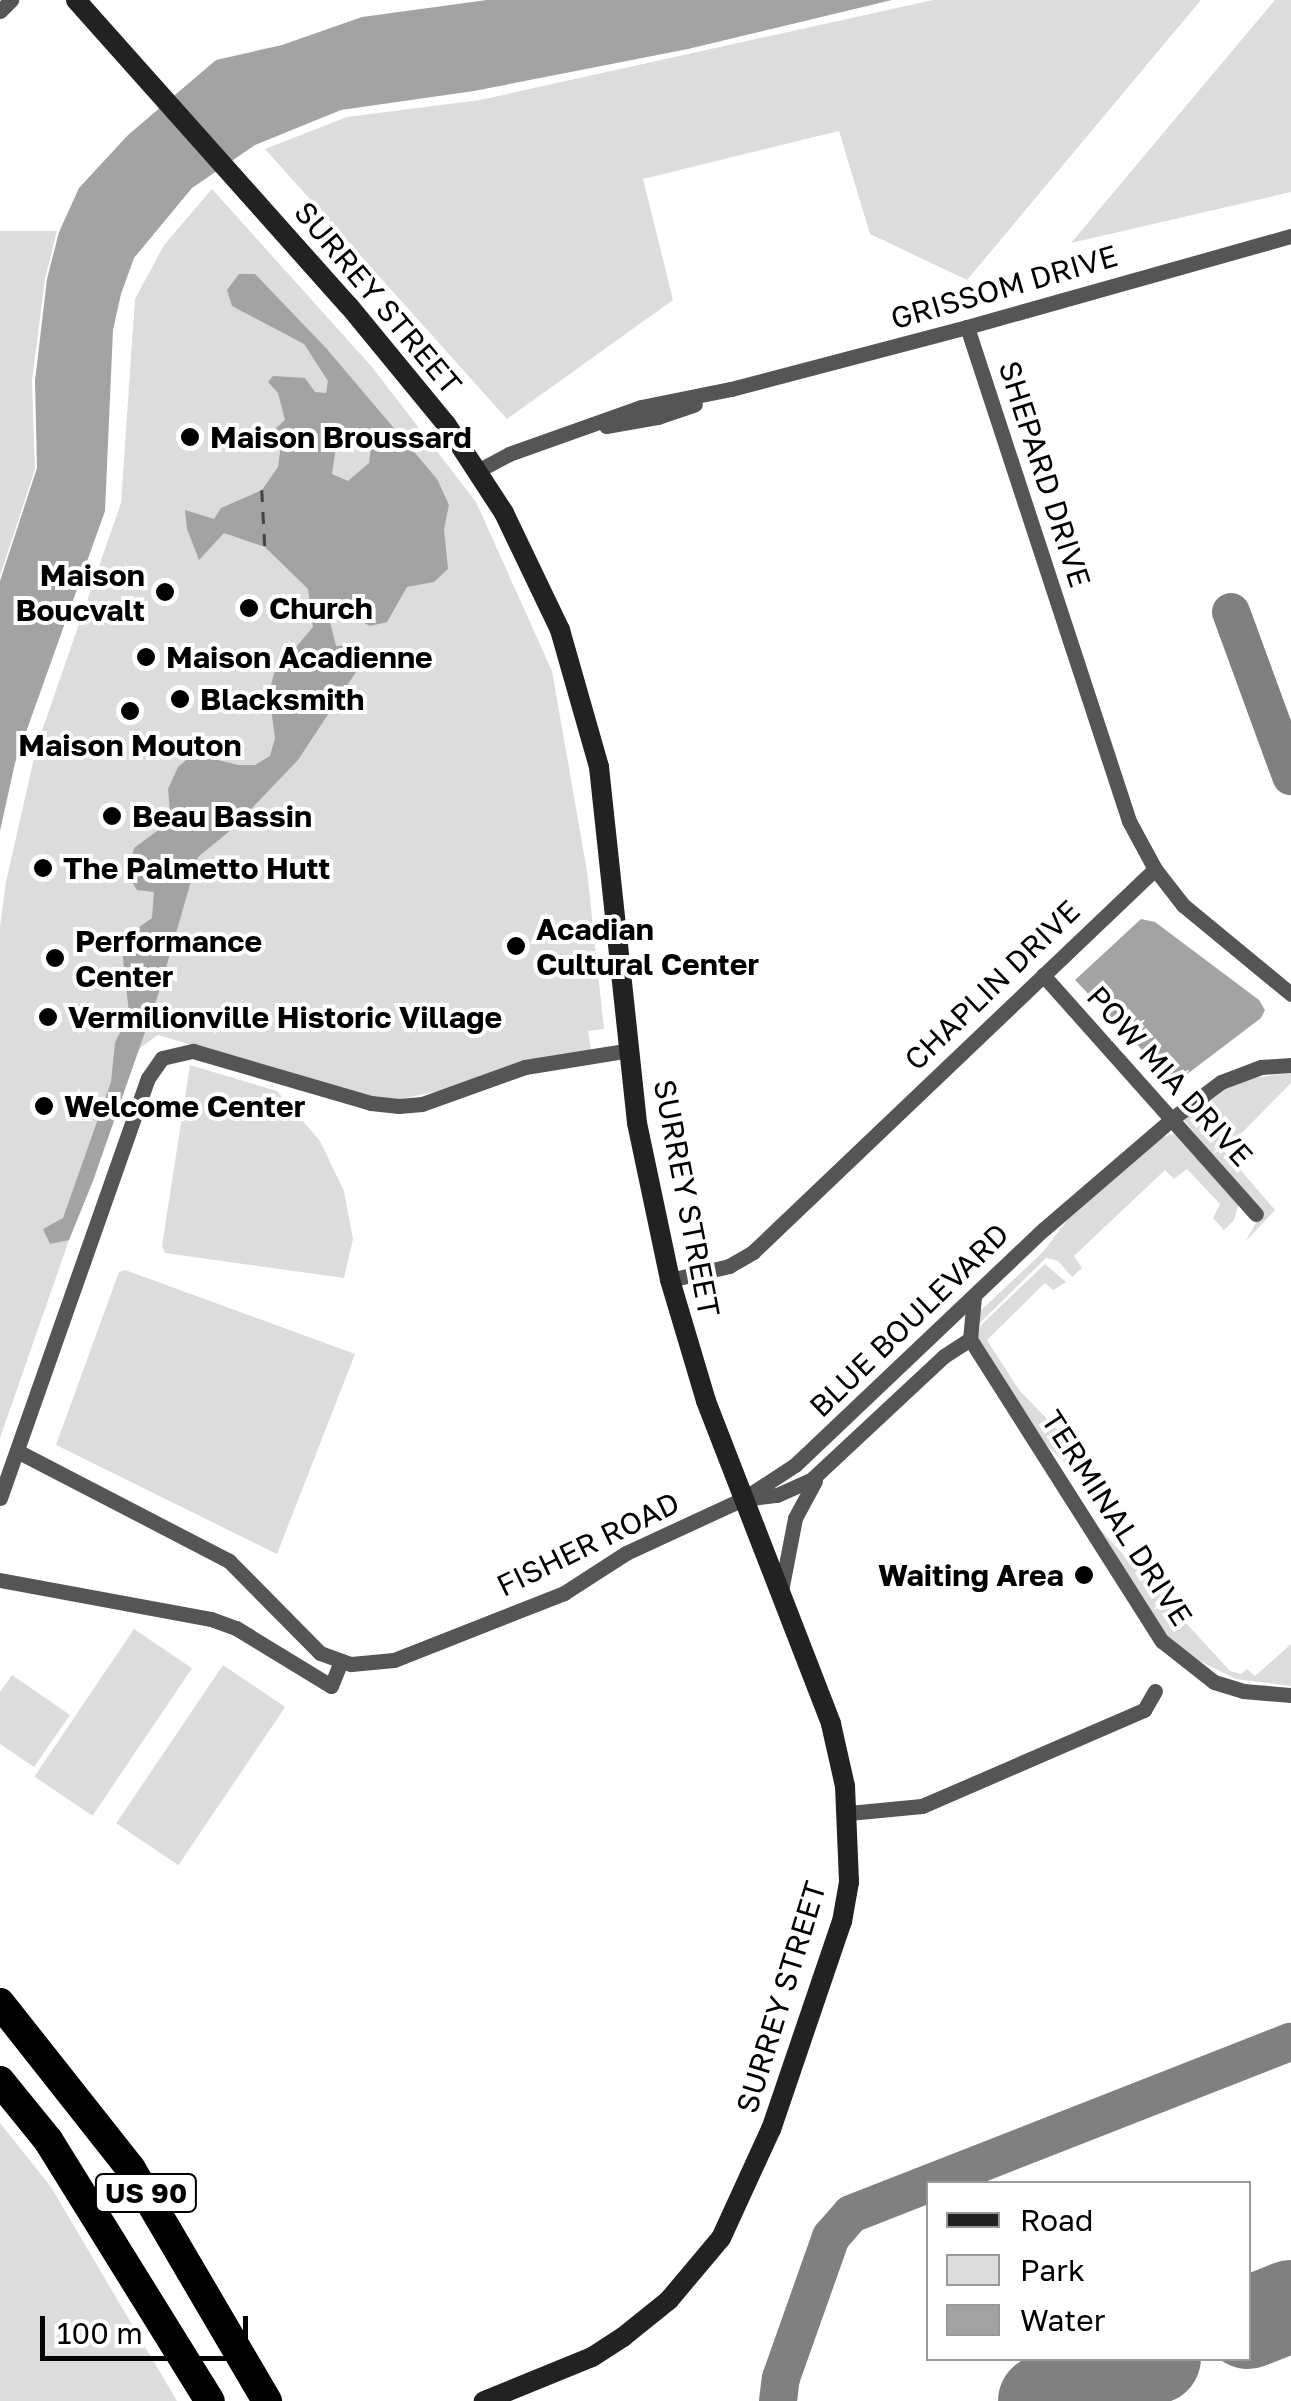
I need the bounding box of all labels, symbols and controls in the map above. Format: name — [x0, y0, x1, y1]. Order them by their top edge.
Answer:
street label: SURREY STREET — [287, 194, 469, 402]
street label: GRISSOM DRIVE — [887, 237, 1121, 337]
street label: SHEPARD DRIVE — [991, 356, 1099, 592]
place label: Maison Broussard — [210, 419, 472, 455]
marker: Maison Broussard — [179, 426, 201, 448]
place label: Maison Boucvalt — [15, 557, 145, 628]
marker: Maison Boucvalt — [154, 581, 176, 603]
place label: Church — [269, 590, 373, 626]
marker: Church — [238, 597, 260, 619]
place label: Maison Acadienne — [166, 639, 433, 675]
marker: Maison Acadienne — [135, 646, 157, 668]
place label: Blacksmith — [200, 681, 365, 717]
marker: Blacksmith — [169, 688, 191, 710]
marker: Maison Mouton — [119, 700, 141, 722]
place label: Maison Mouton — [18, 727, 242, 763]
place label: Beau Bassin — [132, 798, 312, 834]
marker: Beau Bassin — [101, 805, 123, 827]
place label: The Palmetto Hutt — [63, 850, 330, 886]
marker: The Palmetto Hutt — [32, 857, 54, 879]
street label: CHAPLIN DRIVE — [897, 893, 1087, 1077]
place label: Acadian Cultural Center — [536, 911, 759, 982]
place label: Performance Center — [75, 923, 262, 994]
marker: Acadian Cultural Center — [505, 935, 527, 957]
marker: Performance Center — [44, 947, 66, 969]
street label: POW MIA DRIVE — [1080, 979, 1260, 1173]
place label: Vermilionville Historic Village — [68, 999, 502, 1035]
marker: Vermilionville Historic Village — [37, 1006, 59, 1028]
street label: SURREY STREET — [646, 1076, 728, 1320]
place label: Welcome Center — [64, 1088, 305, 1124]
marker: Welcome Center — [33, 1095, 55, 1117]
street label: BLUE BOULEVARD — [802, 1216, 1016, 1424]
street label: TERMINAL DRIVE — [1034, 1404, 1200, 1632]
street label: FISHER ROAD — [491, 1484, 685, 1604]
place label: Waiting Area — [878, 1557, 1064, 1593]
marker: Waiting Area — [1073, 1564, 1095, 1586]
street label: SURREY STREET — [729, 1877, 833, 2117]
road number: US 90 — [94, 2170, 198, 2216]
legend — [926, 2181, 1251, 2361]
text: Road — [1020, 2202, 1094, 2238]
text: Park — [1020, 2252, 1085, 2288]
scale bar — [45, 2296, 252, 2358]
text: Water — [1020, 2302, 1105, 2338]
text: 100 m — [57, 2315, 143, 2351]

